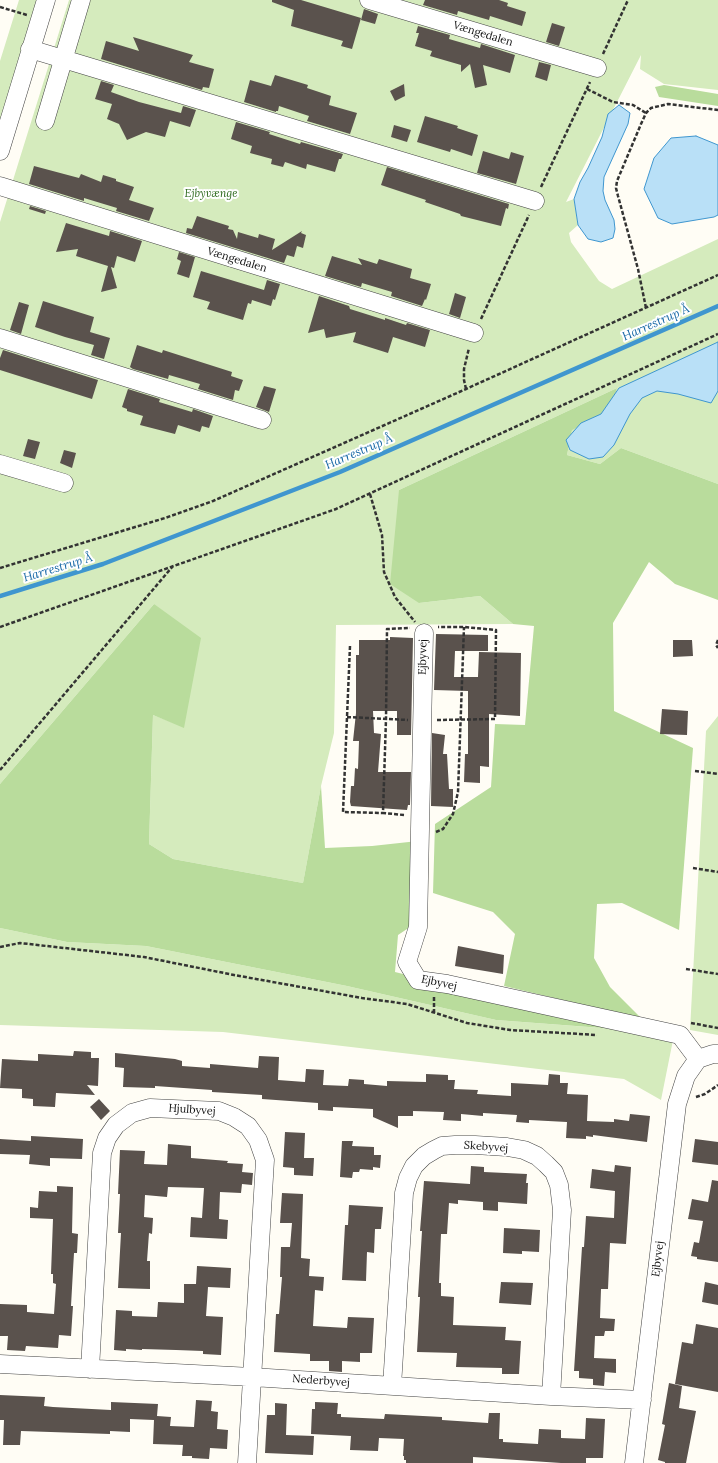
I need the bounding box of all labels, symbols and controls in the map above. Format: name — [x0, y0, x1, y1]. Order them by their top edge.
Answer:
street label: Vængedalen — [451, 19, 515, 49]
park label: Ejbyvænge — [185, 187, 237, 201]
street label: Vængedalen — [205, 245, 269, 275]
water label: Harrestrup Å — [620, 302, 692, 344]
water label: Harrestrup Å — [323, 431, 395, 473]
water label: Harrestrup Å — [22, 551, 94, 585]
street label: Ejbyvej — [416, 639, 430, 675]
street label: Ejbyvej — [420, 973, 458, 993]
street label: Hjulbyvej — [168, 1102, 216, 1118]
street label: Skebyvej — [463, 1139, 509, 1155]
street label: Ejbyvej — [649, 1240, 667, 1278]
street label: Nederbyvej — [292, 1372, 350, 1390]

